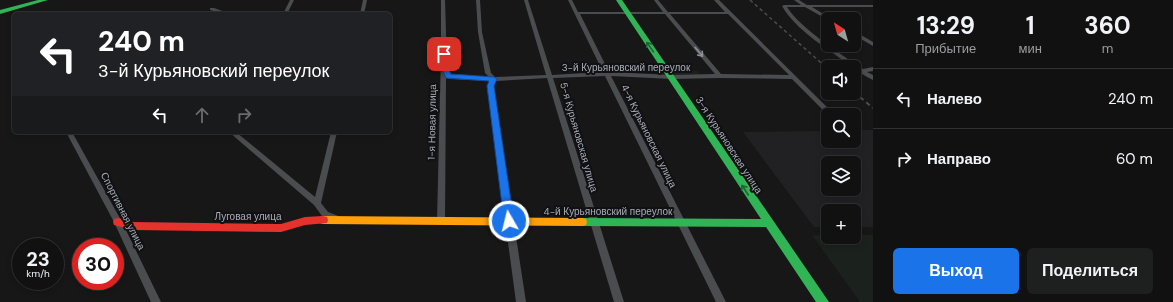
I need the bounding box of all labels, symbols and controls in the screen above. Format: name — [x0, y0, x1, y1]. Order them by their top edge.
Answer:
text: 13:29 — [917, 10, 975, 41]
text: 1 — [1026, 10, 1035, 41]
text: 360 — [1084, 10, 1131, 41]
north arrow — [821, 12, 861, 52]
map controls — [821, 12, 861, 244]
text: 240 m — [98, 23, 185, 60]
icon: left — [32, 28, 84, 80]
pin — [427, 37, 461, 71]
text: Прибытие — [915, 40, 976, 57]
text: мин — [1019, 40, 1042, 57]
text: m — [1102, 40, 1113, 57]
one-way arrow — [646, 41, 654, 52]
icon: arrive — [433, 43, 455, 65]
one-way arrow — [694, 46, 703, 57]
text: 3-й Курьяновский переулок — [98, 59, 330, 83]
button: sound — [821, 60, 861, 100]
street label: 3-й Курьяновский переулок — [562, 61, 691, 74]
street label: 5-я Курьяновская улица — [557, 81, 601, 194]
street label: 4-я Курьяновская улица — [618, 82, 680, 190]
street label: 1-я Новая улица — [425, 84, 439, 160]
icon: left — [893, 88, 915, 110]
text: Налево — [927, 89, 982, 109]
text: 240 m — [1108, 89, 1153, 109]
street label: 3-я Курьяновская улица — [693, 94, 766, 196]
icon: left — [149, 104, 171, 126]
icon: ahead — [191, 104, 213, 126]
icon: right — [233, 104, 255, 126]
button: search — [821, 108, 861, 148]
icon: right — [893, 148, 915, 170]
text: Направо — [927, 149, 991, 169]
text: 60 m — [1116, 149, 1153, 169]
button: layers — [821, 156, 861, 196]
street label: Спортивная улица — [98, 170, 148, 253]
one-way arrow — [741, 184, 749, 196]
position arrow — [488, 200, 530, 242]
button: + — [821, 204, 861, 244]
street label: 4-й Курьяновский переулок — [544, 205, 673, 218]
street label: Луговая улица — [215, 210, 282, 223]
speed limit sign: 30 — [72, 238, 124, 290]
text: 23 — [26, 246, 50, 272]
button: Выход — [893, 248, 1019, 294]
button: Поделиться — [1027, 248, 1153, 294]
text: km/h — [26, 267, 50, 280]

